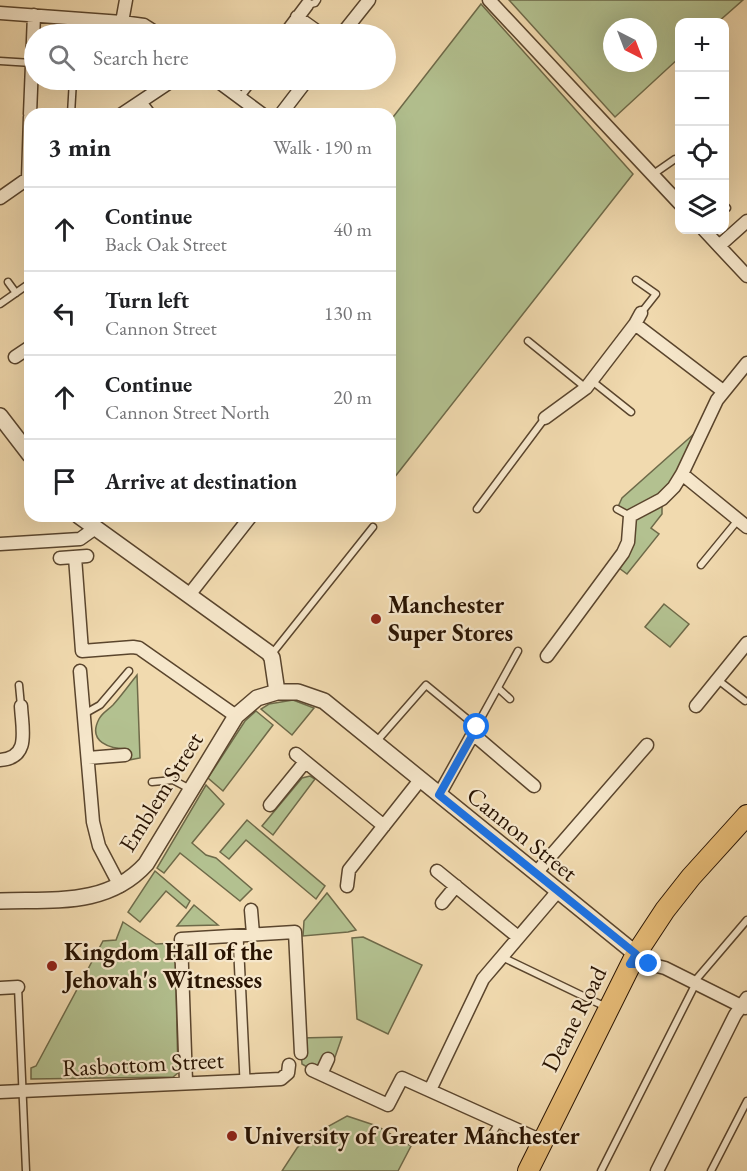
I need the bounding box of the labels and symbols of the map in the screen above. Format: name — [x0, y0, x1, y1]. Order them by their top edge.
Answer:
north arrow — [603, 18, 657, 72]
place label: Manchester Super Stores — [388, 589, 513, 648]
marker: Manchester Super Stores — [369, 612, 383, 626]
route start — [463, 713, 489, 739]
street label: Emblem Street — [112, 726, 210, 857]
street label: Cannon Street — [460, 779, 585, 888]
place label: Kingdom Hall of the Jehovah's Witnesses — [62, 936, 273, 995]
route end — [635, 950, 661, 976]
marker: Kingdom Hall of the Jehovah's Witnesses — [45, 959, 59, 973]
street label: Deane Road — [534, 960, 614, 1077]
street label: Rasbottom Street — [61, 1044, 225, 1083]
place label: University of Greater Manchester — [244, 1120, 580, 1152]
marker: University of Greater Manchester — [225, 1129, 239, 1143]

